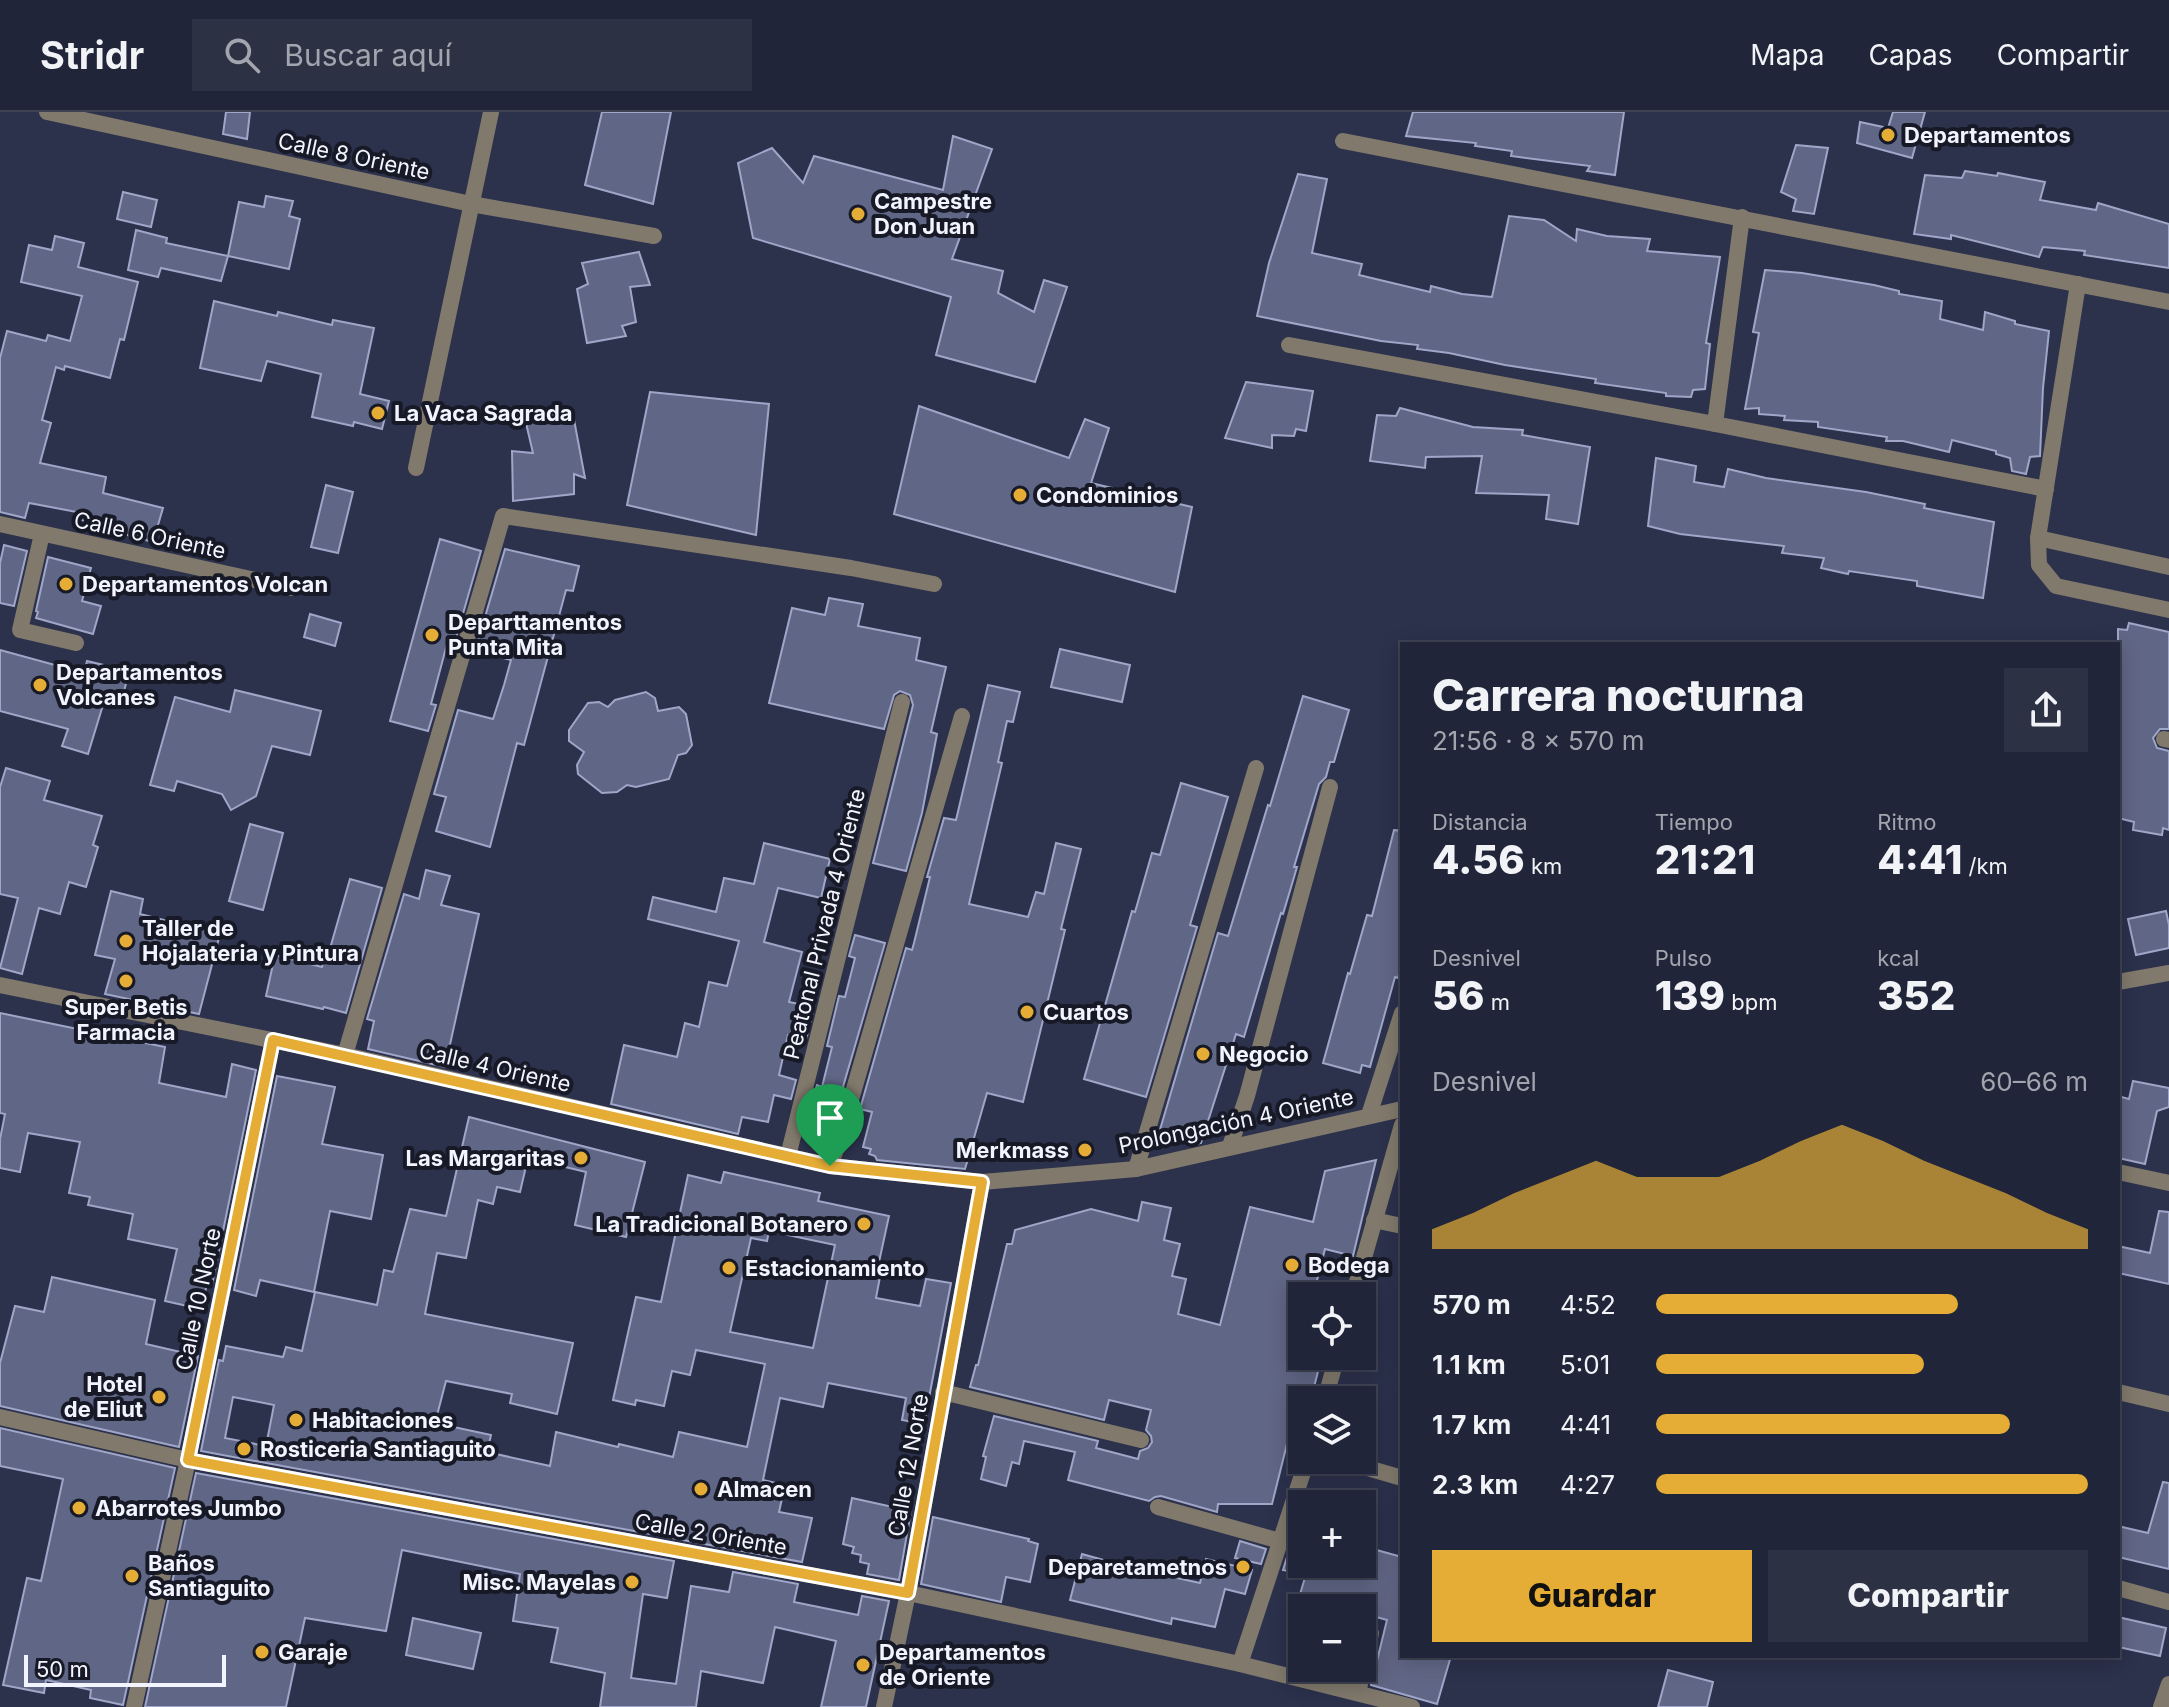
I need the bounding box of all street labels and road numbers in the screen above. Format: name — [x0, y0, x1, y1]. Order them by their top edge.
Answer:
street label: Calle 8 Oriente — [276, 127, 432, 185]
street label: Calle 6 Oriente — [72, 506, 228, 564]
street label: Peatonal Privada 4 Oriente — [778, 786, 870, 1062]
street label: Calle 4 Oriente — [417, 1037, 573, 1097]
street label: Prolongación 4 Oriente — [1116, 1083, 1356, 1159]
street label: Calle 10 Norte — [170, 1225, 226, 1373]
street label: Calle 12 Norte — [883, 1391, 933, 1539]
street label: Calle 2 Oriente — [633, 1508, 789, 1560]

